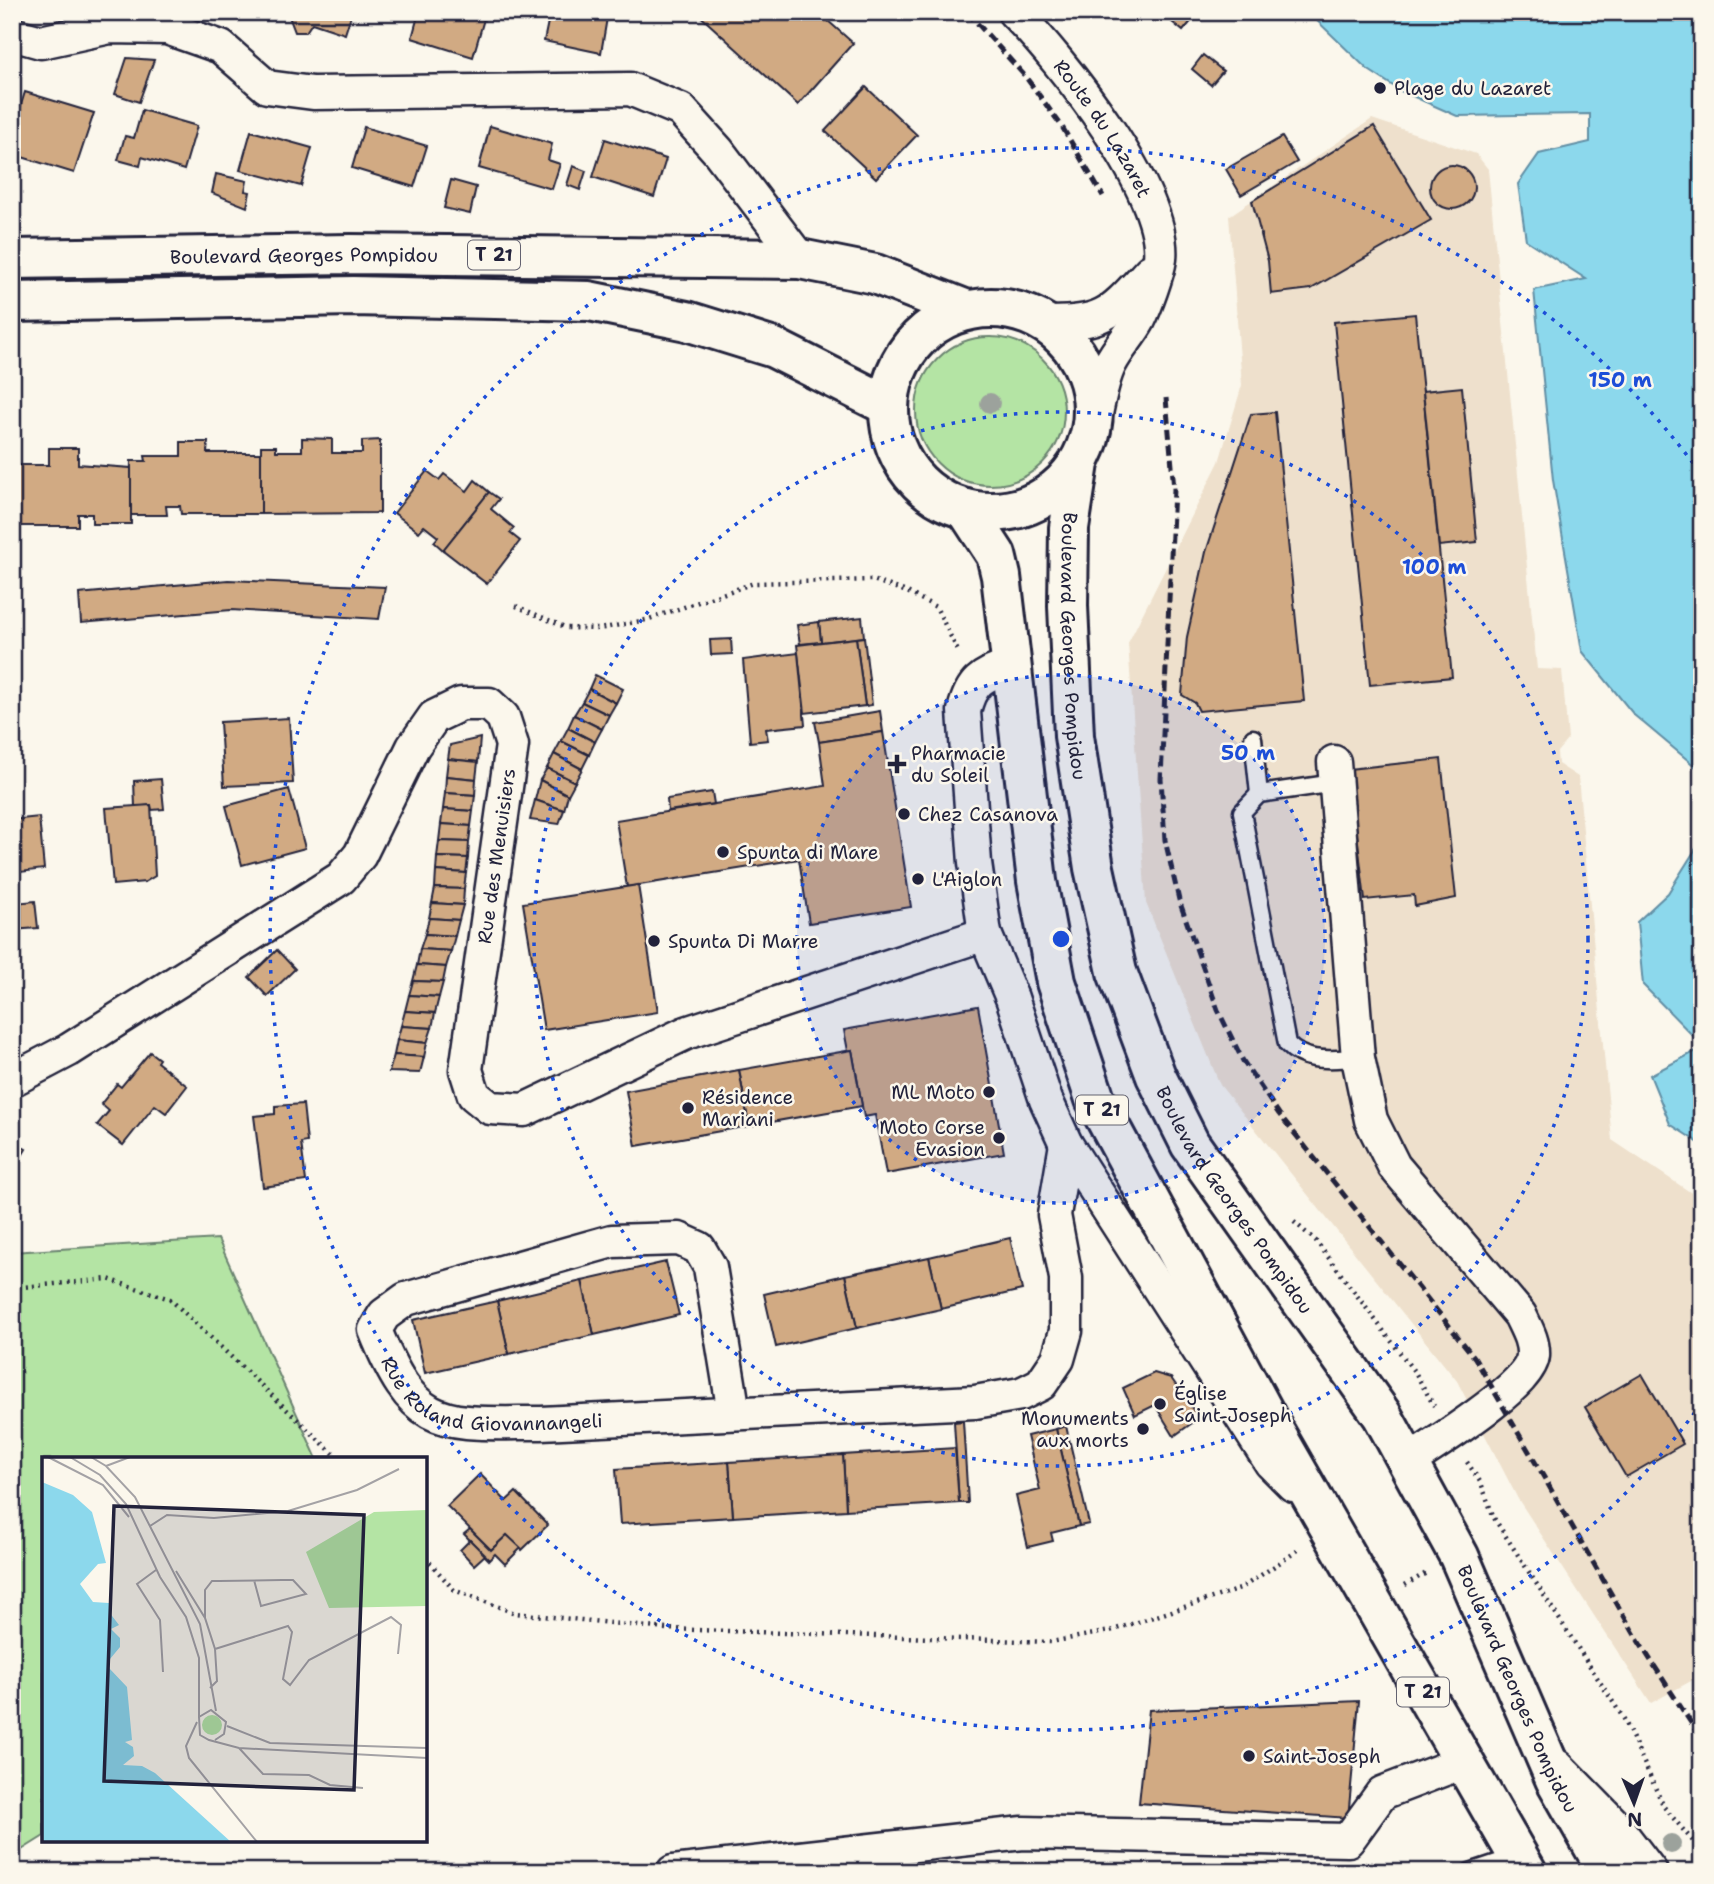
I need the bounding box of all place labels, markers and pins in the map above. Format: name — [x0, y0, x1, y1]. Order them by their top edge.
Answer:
place label: Plage du Lazaret — [1394, 76, 1551, 101]
marker: Plage du Lazaret — [1372, 80, 1388, 96]
place label: Pharmacie du Soleil — [911, 741, 1006, 788]
marker: Pharmacie du Soleil — [889, 756, 905, 772]
place label: Chez Casanova — [918, 802, 1058, 827]
marker: Chez Casanova — [896, 806, 912, 822]
place label: Spunta di Mare — [737, 840, 879, 865]
marker: Spunta di Mare — [715, 844, 731, 860]
place label: L'Aiglon — [932, 867, 1002, 892]
marker: L'Aiglon — [910, 871, 926, 887]
centre of rings — [1049, 927, 1073, 951]
place label: Spunta Di Marre — [668, 929, 819, 954]
marker: Spunta Di Marre — [646, 933, 662, 949]
place label: ML Moto — [891, 1080, 975, 1105]
marker: ML Moto — [981, 1084, 997, 1100]
place label: Résidence Mariani — [702, 1085, 793, 1132]
marker: Résidence Mariani — [680, 1100, 696, 1116]
place label: Moto Corse Evasion — [879, 1115, 985, 1162]
marker: Moto Corse Evasion — [991, 1130, 1007, 1146]
place label: Église Saint-Joseph — [1174, 1380, 1292, 1428]
marker: Église Saint-Joseph — [1152, 1396, 1168, 1412]
place label: Monuments aux morts — [1021, 1406, 1129, 1453]
marker: Monuments aux morts — [1135, 1421, 1151, 1437]
place label: Saint-Joseph — [1263, 1744, 1381, 1769]
marker: Saint-Joseph — [1241, 1748, 1257, 1764]

